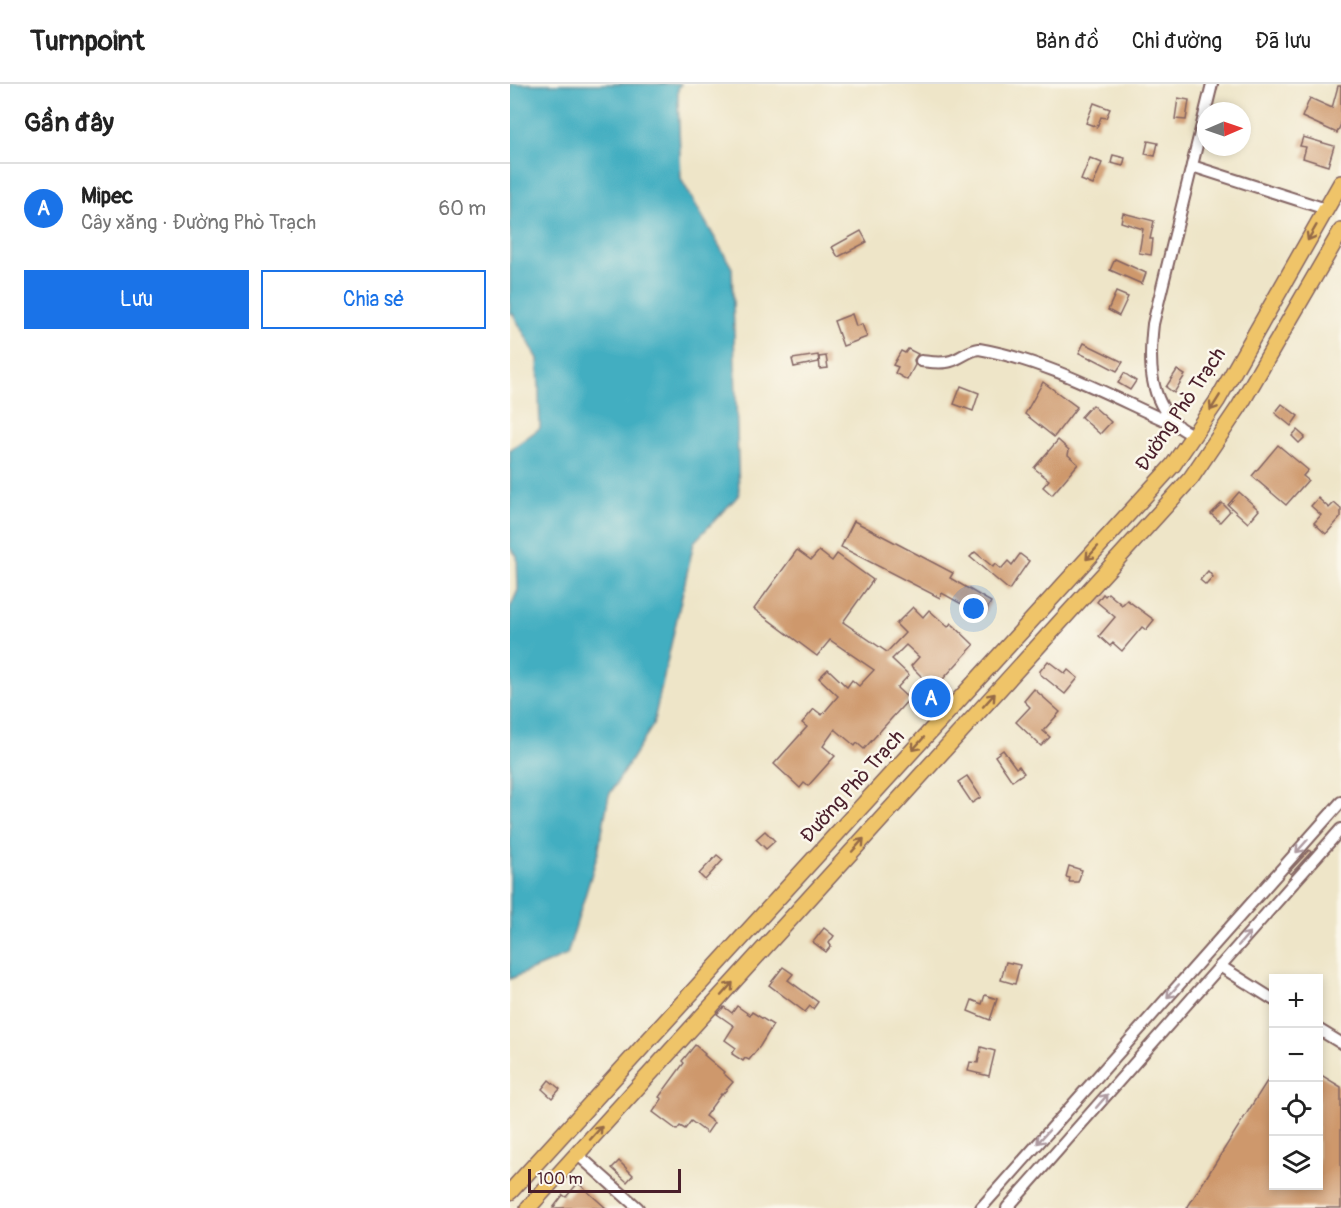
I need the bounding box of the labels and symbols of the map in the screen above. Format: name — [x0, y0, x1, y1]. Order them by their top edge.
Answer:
north arrow — [1197, 102, 1251, 156]
one-way arrow — [1305, 224, 1317, 241]
street label: Đường Phò Trạch — [1130, 343, 1231, 476]
one-way arrow — [1208, 394, 1221, 411]
one-way arrow — [1085, 546, 1099, 561]
your location — [959, 594, 988, 623]
pin: A — [912, 676, 950, 720]
one-way arrow — [982, 693, 996, 708]
street label: Đường Phò Trạch — [795, 725, 910, 848]
one-way arrow — [911, 736, 925, 751]
one-way arrow — [851, 837, 865, 852]
one-way arrow — [1295, 838, 1309, 853]
one-way arrow — [1237, 932, 1251, 947]
one-way arrow — [720, 982, 734, 997]
one-way arrow — [1166, 984, 1180, 999]
one-way arrow — [1095, 1093, 1108, 1109]
one-way arrow — [589, 1126, 603, 1141]
one-way arrow — [1036, 1130, 1050, 1145]
scale bar — [528, 1166, 681, 1194]

